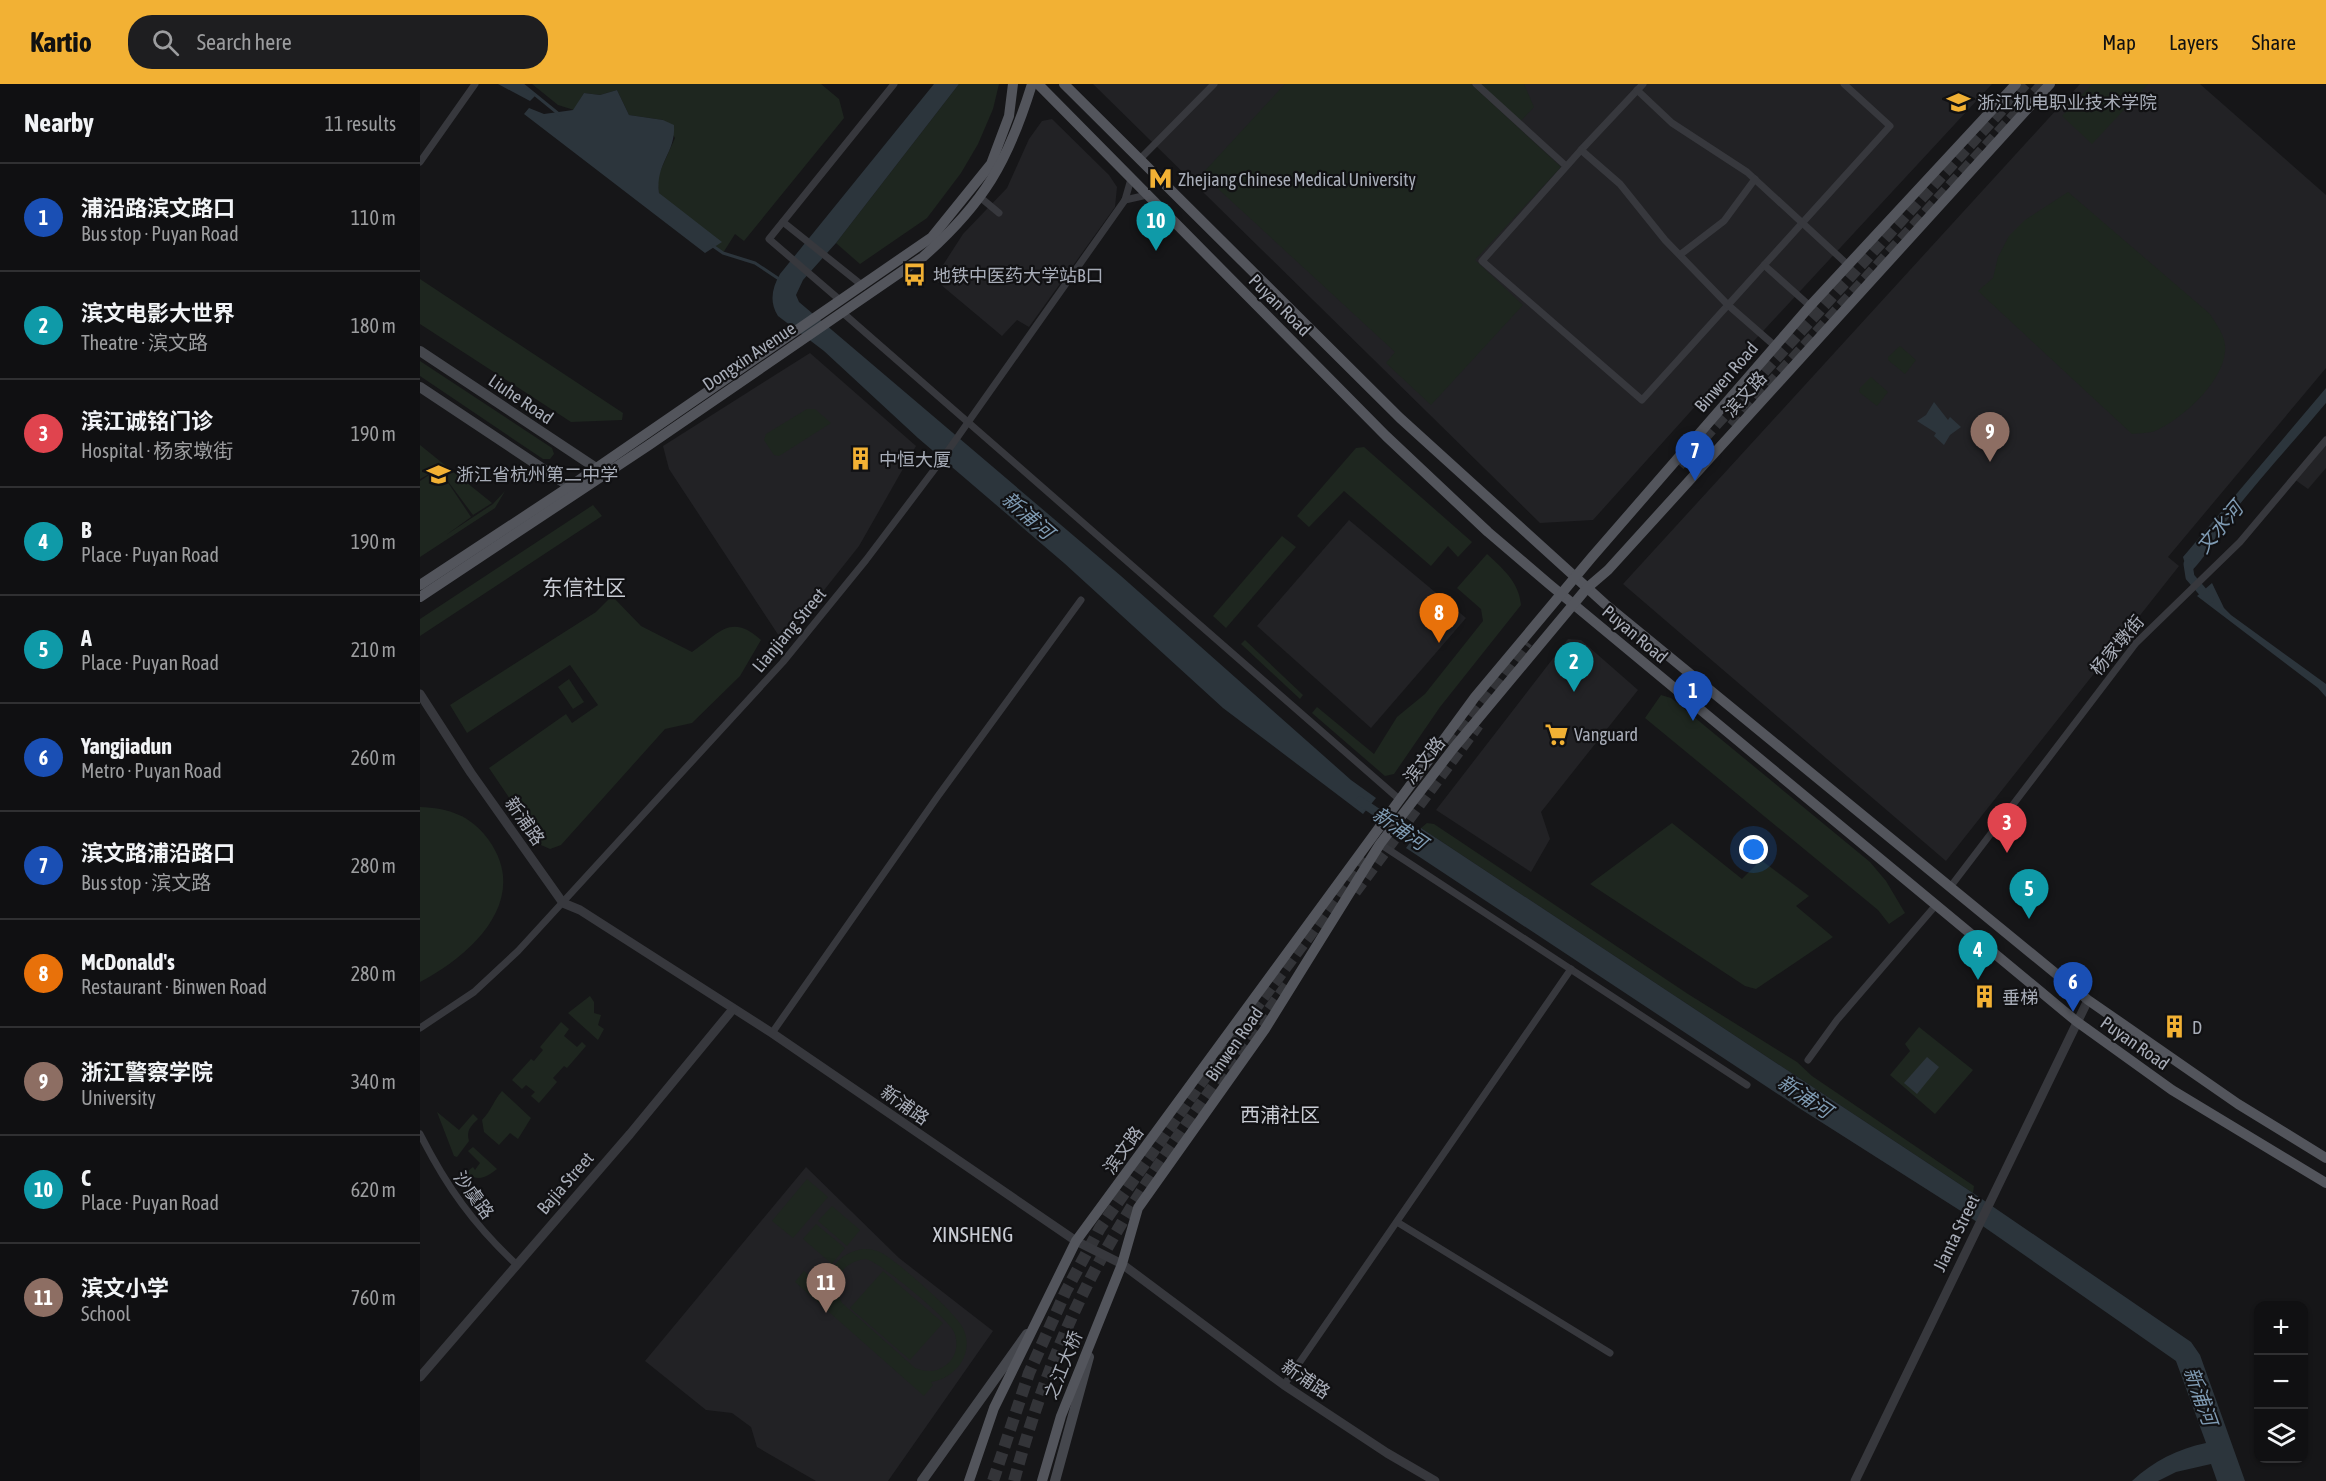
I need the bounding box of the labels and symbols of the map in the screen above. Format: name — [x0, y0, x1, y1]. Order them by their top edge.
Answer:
school or university icon: 浙江机电职业技术学院 — [1946, 89, 1972, 115]
place label: 浙江机电职业技术学院 — [1977, 92, 2157, 113]
metro station icon: Zhejiang Chinese Medical University — [1147, 166, 1173, 192]
place label: Zhejiang Chinese Medical University — [1178, 169, 1416, 190]
pin: 10 — [1136, 202, 1176, 251]
bus stop icon: 地铁中医药大学站B口 — [902, 262, 928, 288]
place label: 地铁中医药大学站B口 — [933, 265, 1104, 286]
street label: Puyan Road — [1245, 270, 1315, 340]
street label: Dongxin Avenue — [699, 317, 799, 395]
street label: Binwen Road — [1690, 338, 1762, 416]
street label: 滨文路 — [1719, 367, 1771, 421]
street label: Liuhe Road — [485, 370, 557, 428]
pin: 9 — [1970, 412, 2010, 462]
pin: 7 — [1676, 432, 1714, 481]
building icon: 中恒大厦 — [848, 446, 874, 472]
place label: 中恒大厦 — [879, 449, 951, 470]
school or university icon: 浙江省杭州第二中学 — [425, 461, 451, 487]
place label: 浙江省杭州第二中学 — [456, 464, 618, 485]
water label: 新浦河 — [998, 487, 1061, 546]
water label: 文水河 — [2191, 494, 2250, 557]
district label: 东信社区 — [542, 575, 626, 599]
street label: Lianjiang Street — [748, 584, 830, 676]
pin: 8 — [1420, 594, 1458, 643]
street label: Puyan Road — [1598, 601, 1672, 667]
street label: 杨家墩街 — [2086, 611, 2148, 679]
pin: 2 — [1554, 642, 1594, 692]
pin: 1 — [1674, 672, 1712, 721]
supermarket icon: Vanguard — [1543, 721, 1569, 747]
place label: Vanguard — [1574, 724, 1638, 745]
street label: 滨文路 — [1399, 732, 1449, 788]
street label: 新浦路 — [501, 793, 549, 849]
water label: 新浦河 — [1369, 802, 1435, 857]
pin: 3 — [1988, 804, 2026, 853]
your location — [1739, 835, 1768, 864]
pin: 5 — [2010, 870, 2048, 919]
pin: 4 — [1958, 930, 1998, 980]
pin: 6 — [2054, 962, 2092, 1012]
building icon: 垂梯 — [1971, 984, 1997, 1010]
place label: 垂梯 — [2002, 987, 2038, 1008]
street label: Binwen Road — [1201, 1003, 1267, 1085]
street label: Puyan Road — [2097, 1012, 2173, 1074]
building icon: D — [2161, 1014, 2187, 1040]
place label: D — [2192, 1017, 2202, 1038]
water label: 新浦河 — [1774, 1070, 1840, 1125]
street label: 新浦路 — [877, 1081, 933, 1129]
district label: 西浦社区 — [1240, 1103, 1320, 1126]
street label: 滨文路 — [1099, 1122, 1147, 1178]
street label: Bajia Street — [532, 1148, 598, 1218]
street label: 沙虞路 — [450, 1167, 498, 1223]
street label: Jianta Street — [1928, 1191, 1984, 1275]
district label: XINSHENG — [933, 1222, 1013, 1246]
pin: 11 — [806, 1264, 846, 1313]
street label: 之江大桥 — [1040, 1328, 1086, 1402]
street label: 新浦路 — [1278, 1355, 1334, 1403]
water label: 新浦河 — [2180, 1364, 2223, 1432]

